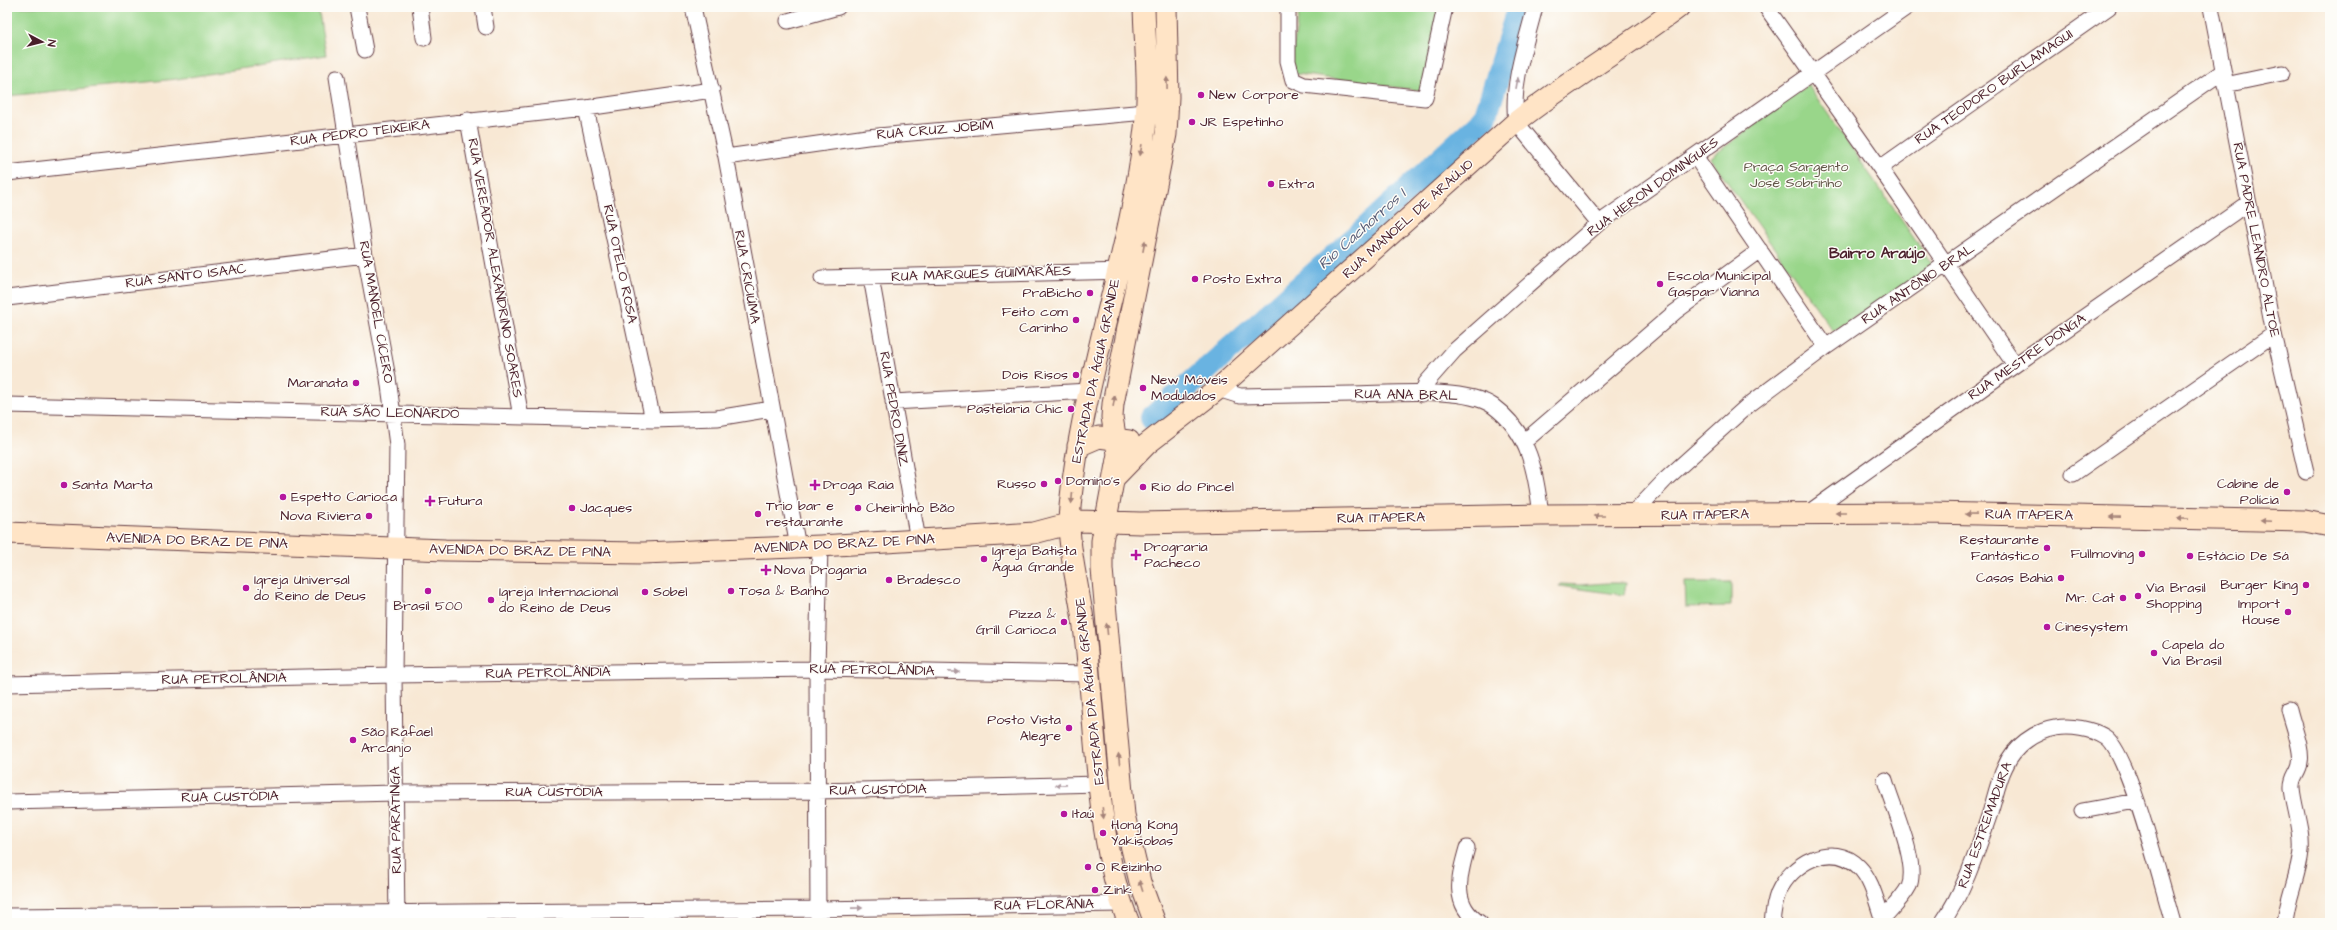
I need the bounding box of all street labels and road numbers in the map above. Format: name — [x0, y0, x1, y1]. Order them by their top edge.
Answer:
street label: RUA TEODORO BURLAMAQUI — [1911, 25, 2077, 149]
street label: RUA PEDRO TEIXEIRA — [289, 115, 431, 151]
street label: RUA CRUZ JOBIM — [876, 115, 995, 145]
street label: RUA HERON DOMINGUES — [1583, 132, 1723, 242]
street label: RUA VEREADOR ALEXANDRINO SOARES — [462, 137, 528, 399]
street label: RUA PADRE LEANDRO ALTOE — [2227, 141, 2285, 340]
street label: RUA MANOEL DE ARAÚJO — [1338, 155, 1478, 283]
street label: RUA OTELO ROSA — [598, 203, 642, 325]
street label: RUA CRICIÚMA — [729, 229, 765, 325]
street label: RUA ANTÔNIO BRAL — [1857, 238, 1979, 329]
street label: RUA MANOEL CÍCERO — [354, 239, 398, 385]
street label: RUA SANTO ISAAC — [124, 259, 248, 293]
street label: RUA MARQUES GUIMARÃES — [891, 261, 1071, 287]
street label: ESTRADA DA ÁGUA GRANDE — [1067, 276, 1125, 465]
street label: RUA MESTRE DONGA — [1964, 309, 2090, 405]
street label: RUA PEDRO DINIZ — [874, 350, 914, 468]
street label: RUA ANA BRAL — [1354, 384, 1458, 406]
street label: RUA SÃO LEONARDO — [320, 402, 460, 424]
street label: RUA ITAPERA — [1661, 504, 1749, 526]
street label: RUA ITAPERA — [1985, 504, 2073, 526]
street label: RUA ITAPERA — [1337, 507, 1425, 529]
street label: AVENIDA DO BRAZ DE PINA — [106, 528, 288, 554]
street label: AVENIDA DO BRAZ DE PINA — [753, 529, 935, 559]
street label: AVENIDA DO BRAZ DE PINA — [429, 539, 611, 563]
street label: ESTRADA DA ÁGUA GRANDE — [1070, 596, 1110, 786]
street label: RUA PETROLÂNDIA — [809, 659, 935, 681]
street label: RUA PETROLÂNDIA — [485, 662, 611, 684]
street label: RUA PETROLÂNDIA — [161, 668, 287, 690]
street label: RUA ESTREMADURA — [1953, 759, 2017, 891]
street label: RUA PARATINGA — [385, 766, 407, 874]
street label: RUA CUSTÓDIA — [829, 779, 927, 801]
street label: RUA CUSTÓDIA — [505, 782, 603, 802]
street label: RUA CUSTÓDIA — [181, 786, 279, 808]
street label: RUA FLORÂNIA — [994, 894, 1094, 916]

